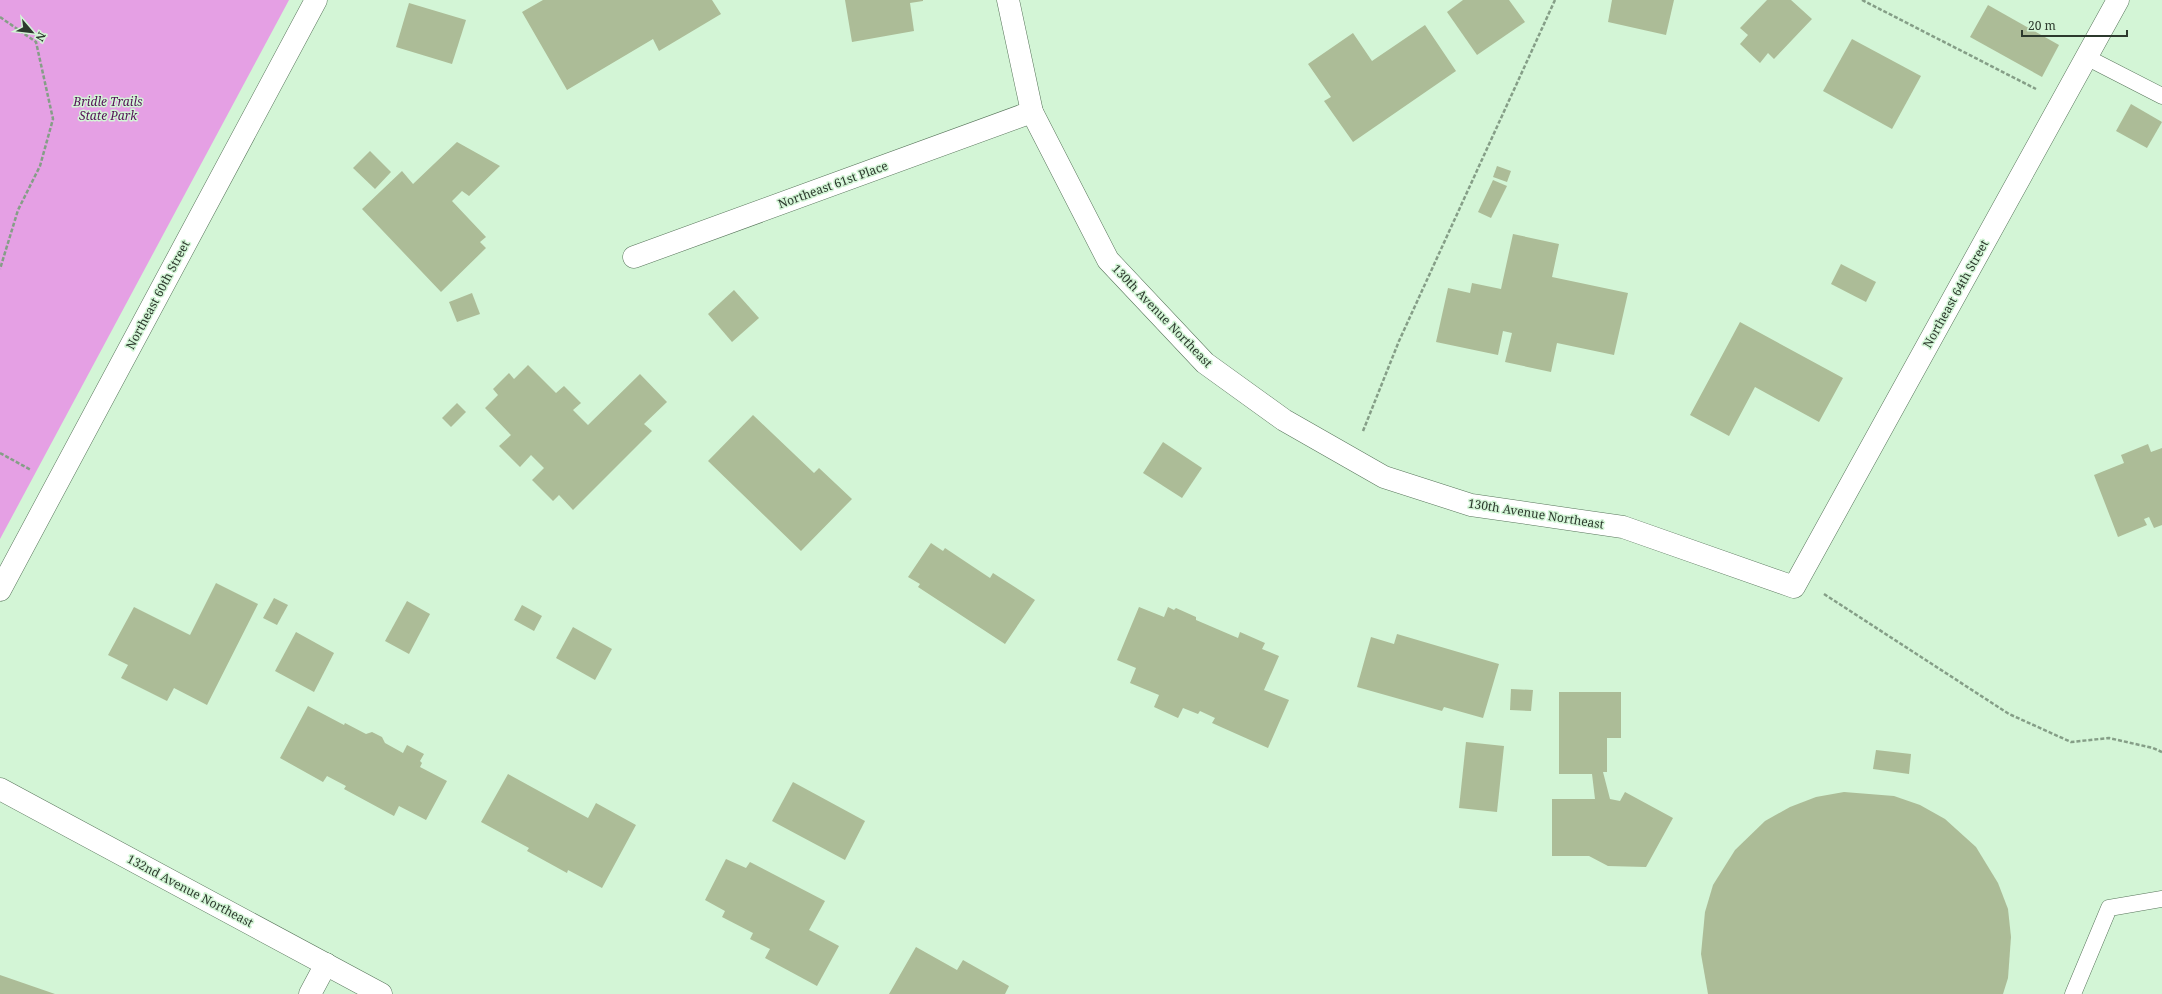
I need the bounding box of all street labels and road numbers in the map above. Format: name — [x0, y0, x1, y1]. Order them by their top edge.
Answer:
street label: Northeast 61st Place — [776, 157, 890, 212]
street label: Northeast 60th Street — [122, 237, 194, 352]
street label: Northeast 64th Street — [1919, 237, 1992, 351]
street label: 130th Avenue Northeast — [1108, 260, 1216, 371]
street label: 130th Avenue Northeast — [1467, 494, 1605, 533]
street label: 132nd Avenue Northeast — [124, 850, 256, 931]

